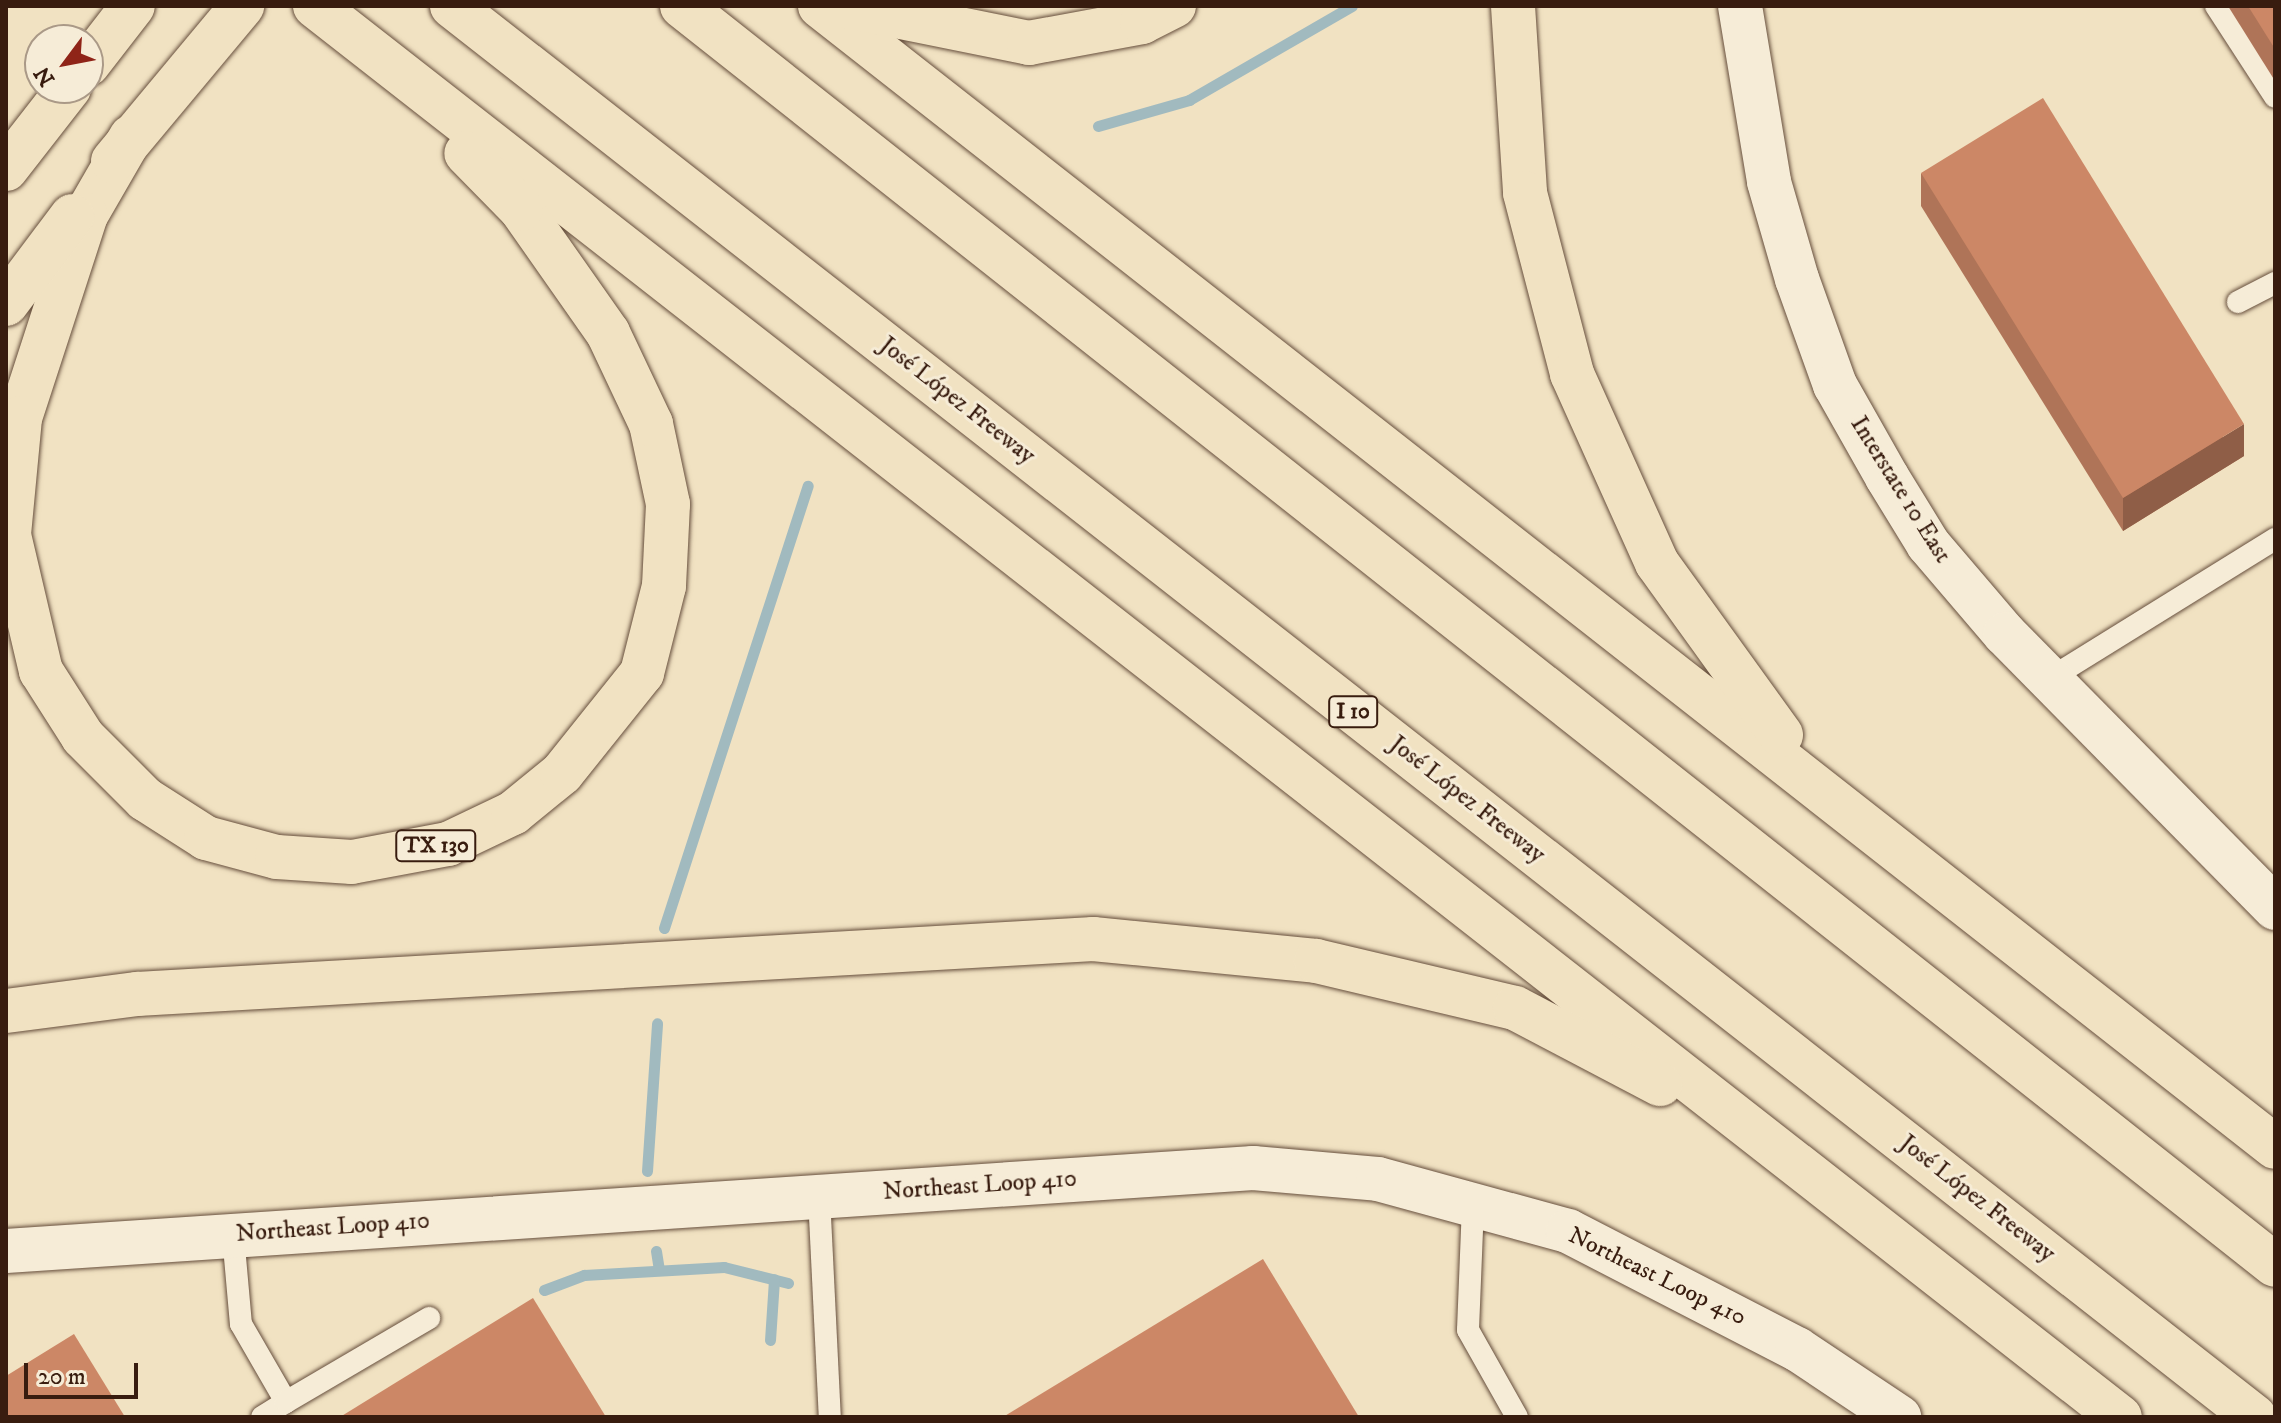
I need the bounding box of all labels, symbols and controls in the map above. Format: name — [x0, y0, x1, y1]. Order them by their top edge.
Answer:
north arrow — [24, 24, 104, 104]
text: N — [29, 61, 61, 91]
street label: José López Freeway — [873, 331, 1041, 471]
street label: Interstate 10 East — [1843, 411, 1957, 569]
road number: I 10 — [1327, 694, 1379, 730]
street label: José López Freeway — [1383, 730, 1551, 870]
road number: TX 130 — [394, 828, 478, 864]
street label: José López Freeway — [1893, 1129, 2061, 1269]
street label: Northeast Loop 410 — [882, 1165, 1078, 1207]
street label: Northeast Loop 410 — [235, 1207, 431, 1249]
street label: Northeast Loop 410 — [1563, 1221, 1751, 1333]
scale bar — [28, 1347, 142, 1397]
text: 20 m — [38, 1362, 86, 1392]

